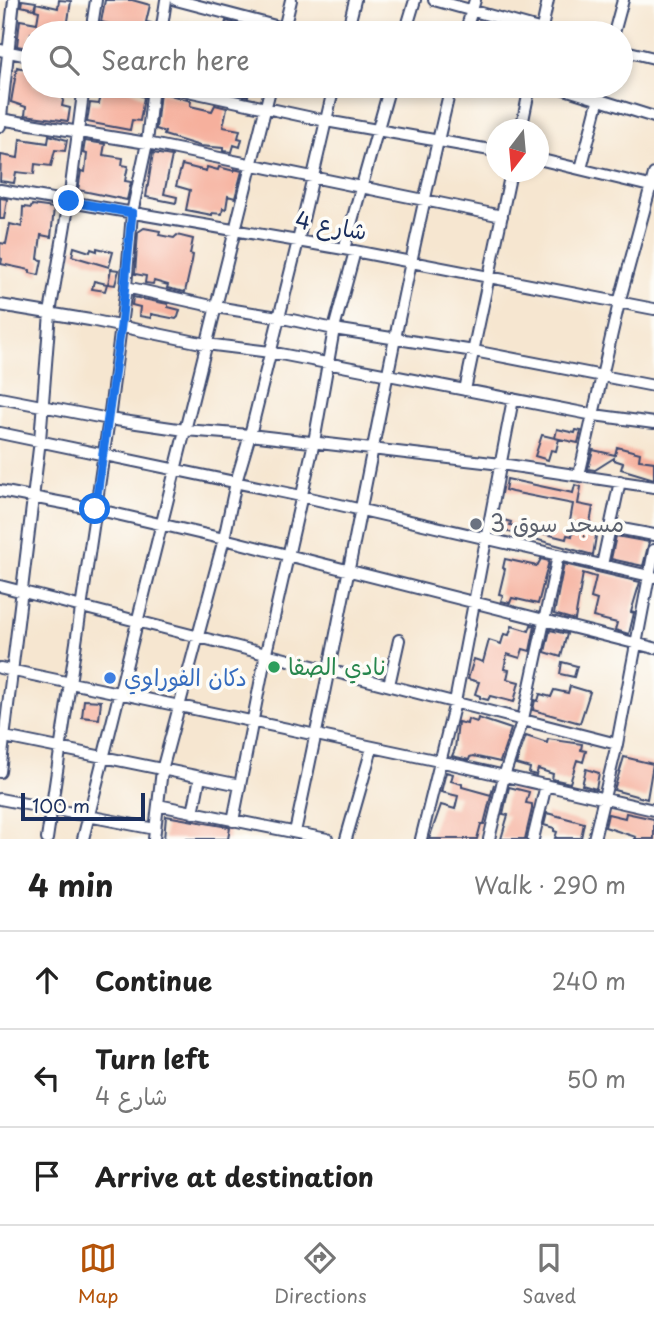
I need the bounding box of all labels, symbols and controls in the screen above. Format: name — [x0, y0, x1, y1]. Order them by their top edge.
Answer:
search box — [21, 21, 633, 98]
text: Search here — [101, 40, 250, 79]
icon: search — [45, 41, 83, 79]
north arrow — [486, 119, 549, 182]
route end — [53, 185, 84, 216]
street label: شارع 4 — [293, 201, 370, 248]
route start — [79, 493, 110, 524]
place label: مسجد سوق 3 — [490, 505, 624, 540]
marker: مسجد سوق 3 — [468, 516, 484, 532]
place label: نادي الصفا — [288, 648, 386, 684]
place label: دكان الفوراوي — [124, 659, 247, 695]
marker: نادي الصفا — [266, 659, 282, 675]
marker: دكان الفوراوي — [102, 670, 118, 686]
scale bar — [21, 790, 145, 822]
text: 100 m — [32, 791, 90, 819]
text: 4 min — [28, 862, 114, 907]
text: Walk · 290 m — [474, 867, 626, 902]
icon: ahead — [28, 961, 66, 999]
text: Continue — [95, 961, 212, 1000]
text: 240 m — [552, 963, 626, 998]
text: Turn left — [95, 1039, 210, 1078]
icon: left — [28, 1059, 66, 1097]
text: 50 m — [566, 1061, 626, 1096]
text: شارع 4 — [95, 1078, 167, 1113]
icon: arrive — [28, 1157, 66, 1195]
text: Arrive at destination — [95, 1157, 374, 1196]
tab: Map — [78, 1239, 118, 1309]
tab: Directions — [274, 1239, 367, 1309]
tab: Saved — [522, 1239, 576, 1309]

